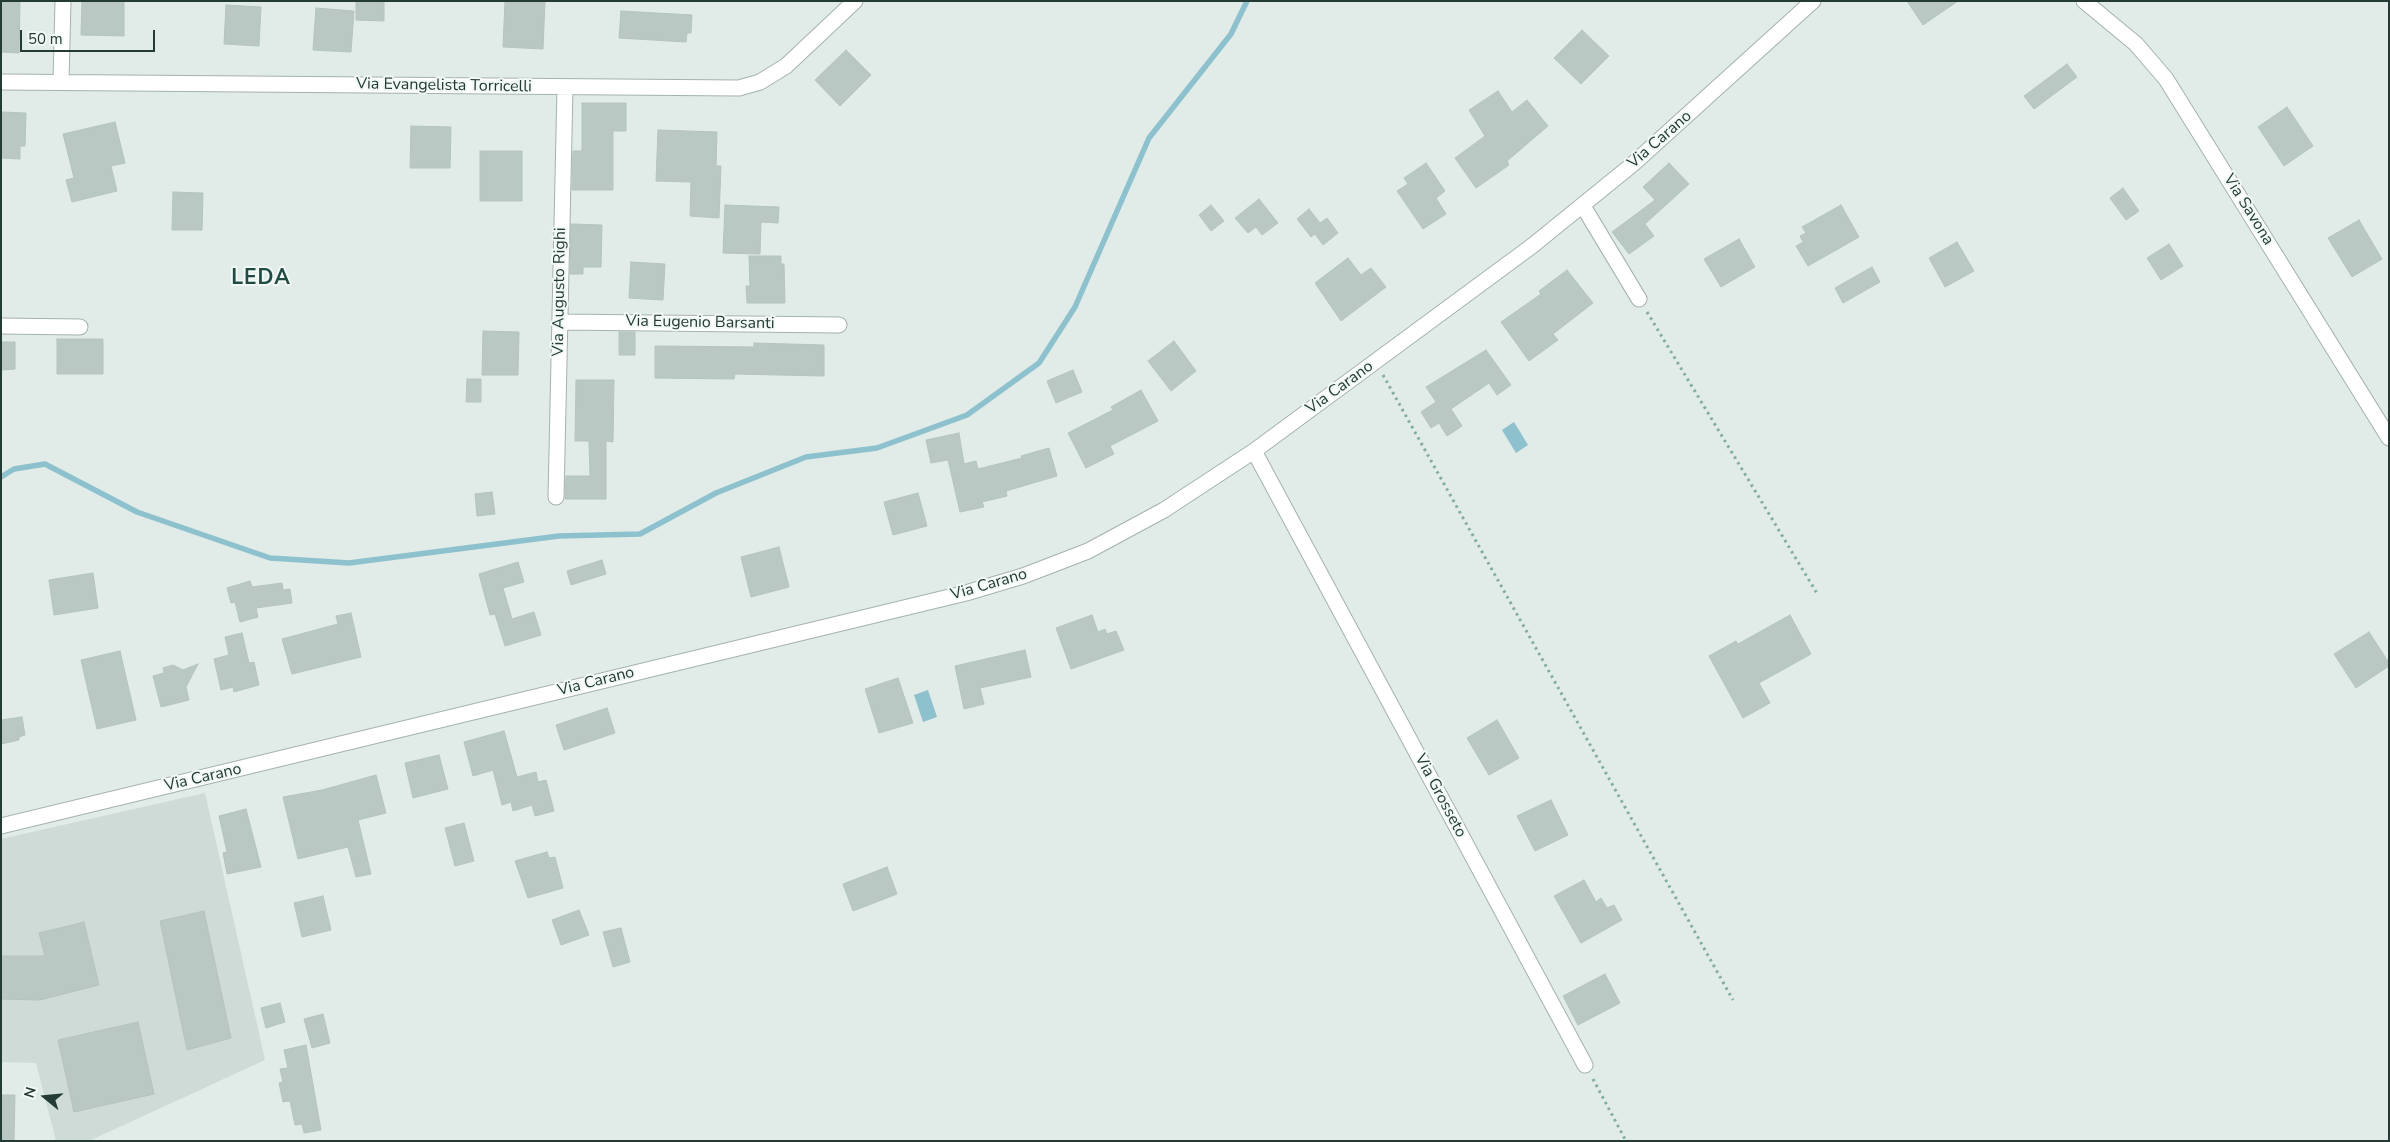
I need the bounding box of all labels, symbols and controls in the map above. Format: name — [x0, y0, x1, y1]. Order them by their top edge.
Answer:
scale bar — [22, 20, 158, 52]
text: 50 m — [28, 29, 63, 49]
street label: Via Evangelista Torricelli — [356, 75, 532, 97]
street label: Via Carano — [1624, 107, 1696, 173]
street label: Via Savona — [2219, 171, 2277, 249]
street label: Via Augusto Righi — [549, 227, 571, 357]
district label: LEDA — [231, 266, 291, 292]
street label: Via Eugenio Barsanti — [625, 312, 775, 334]
street label: Via Carano — [1303, 357, 1377, 419]
street label: Via Carano — [949, 565, 1029, 605]
street label: Via Carano — [556, 663, 636, 701]
street label: Via Grosseto — [1410, 751, 1470, 841]
street label: Via Carano — [163, 760, 243, 796]
north arrow — [20, 1072, 70, 1122]
text: N — [20, 1085, 41, 1100]

